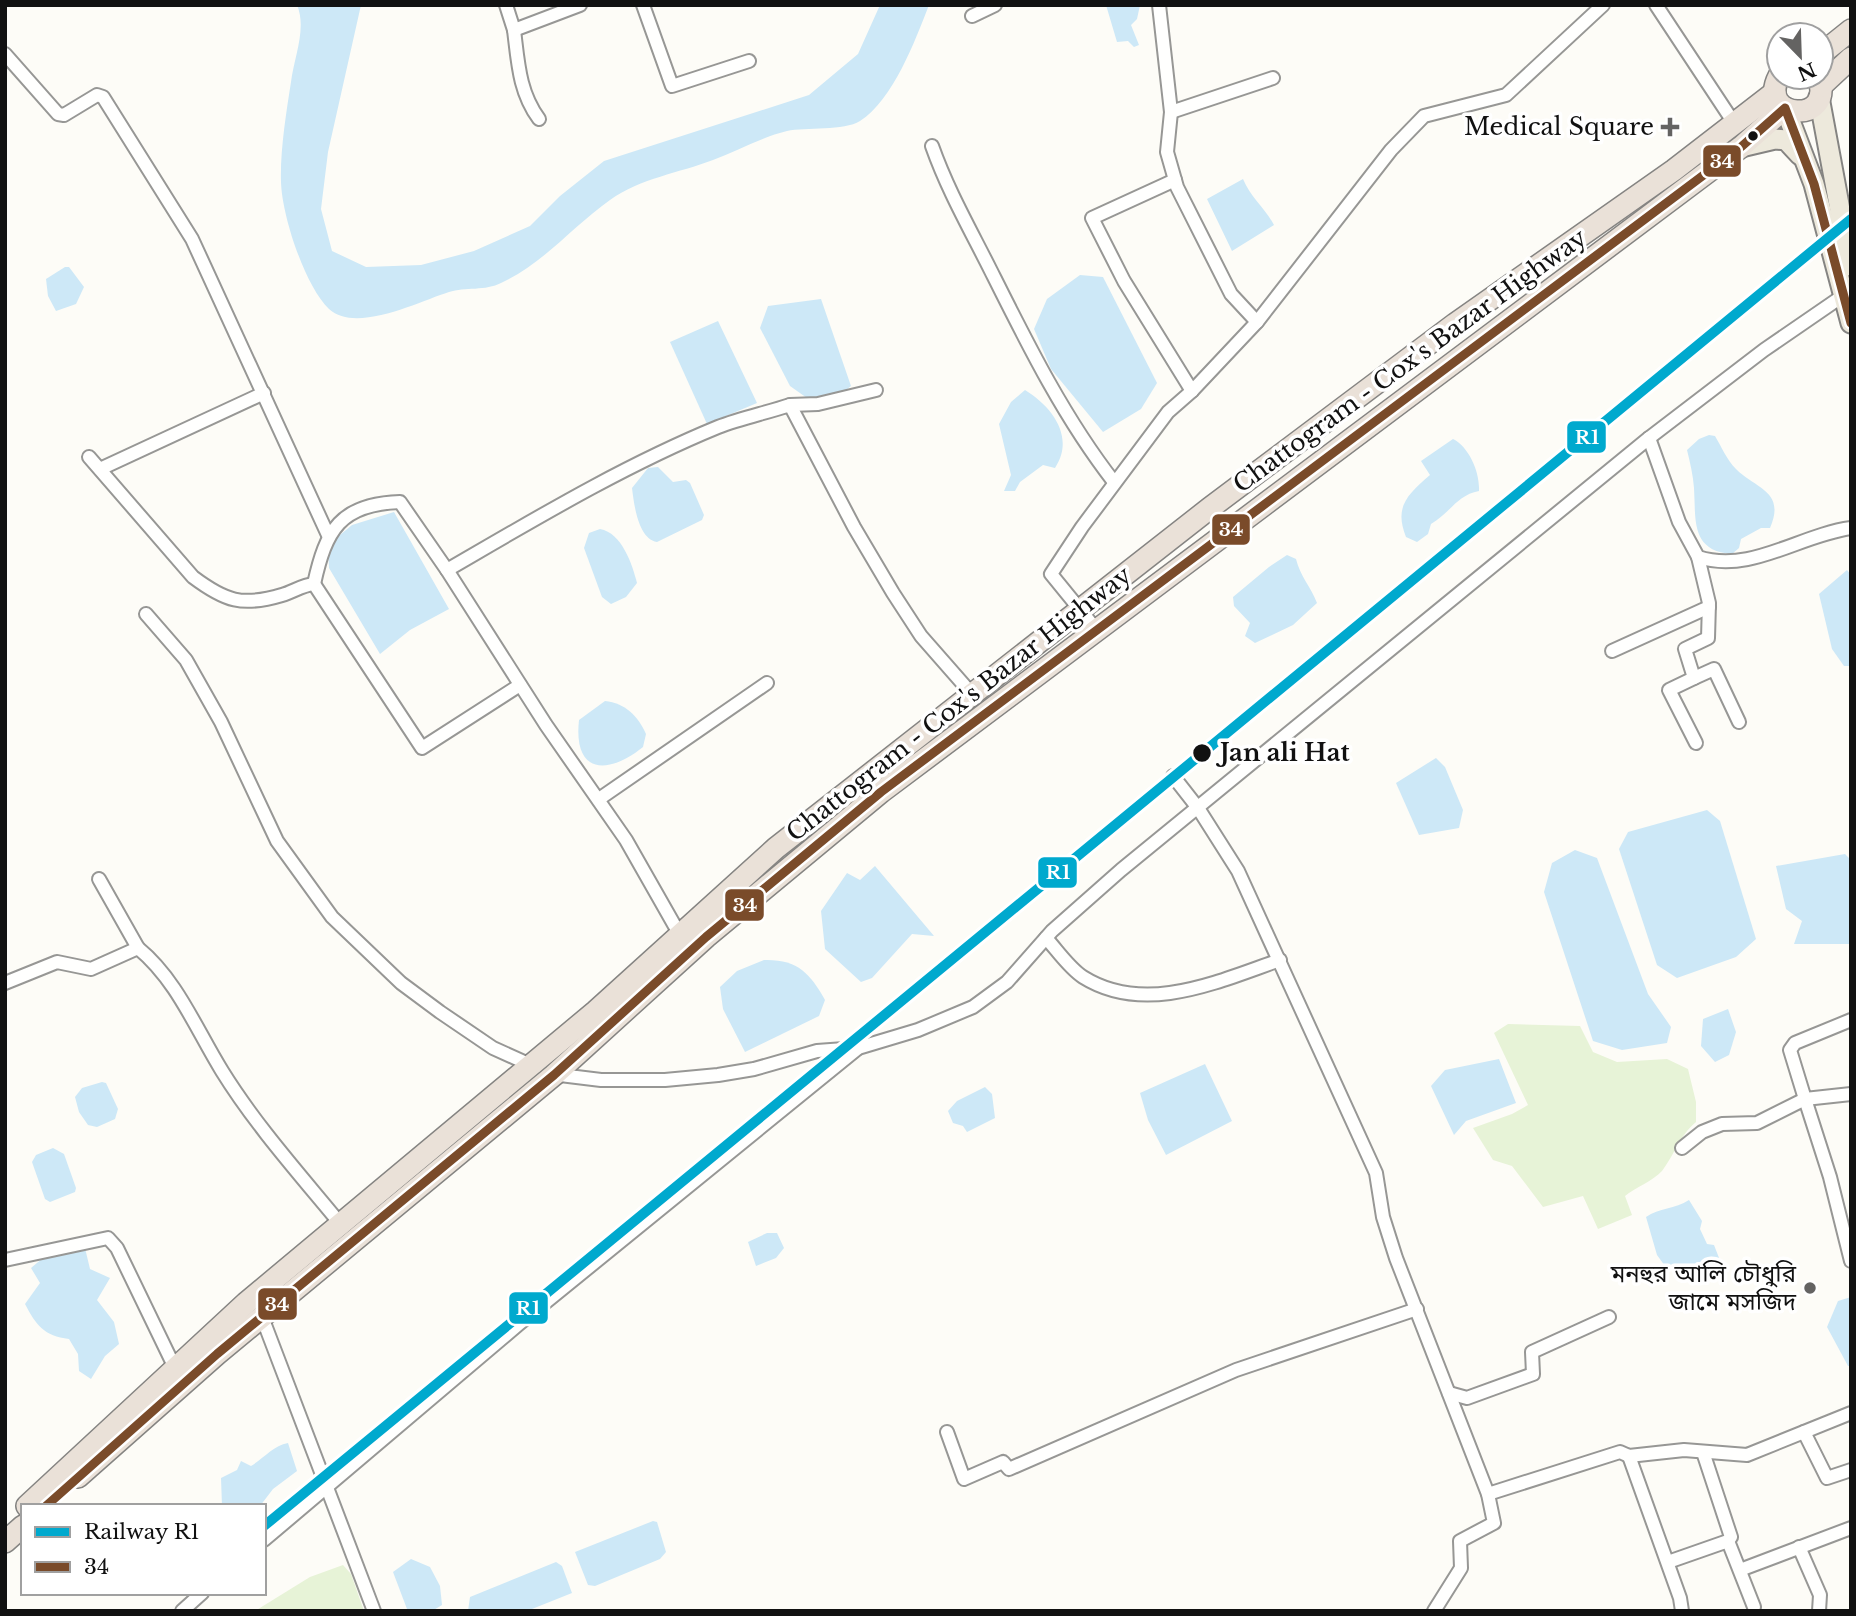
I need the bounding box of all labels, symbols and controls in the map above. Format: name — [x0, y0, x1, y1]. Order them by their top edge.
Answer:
north arrow — [1765, 21, 1835, 91]
text: N — [1794, 57, 1819, 85]
place label: Medical Square — [1464, 112, 1654, 141]
marker: Medical Square — [1660, 117, 1680, 137]
unlabelled marker — [1746, 129, 1760, 143]
line badge: 34 — [1702, 144, 1742, 178]
text: 34 — [1710, 150, 1734, 173]
street label: Chattogram - Cox's Bazar Highway — [1227, 222, 1592, 499]
line badge: R1 — [1566, 420, 1607, 454]
text: R1 — [1575, 426, 1599, 449]
line badge: 34 — [1211, 513, 1251, 546]
text: 34 — [1219, 518, 1243, 541]
street label: Chattogram - Cox's Bazar Highway — [781, 560, 1137, 847]
place label: Jan ali Hat — [1215, 738, 1351, 767]
marker: Jan ali Hat — [1191, 742, 1213, 764]
line badge: R1 — [1037, 856, 1078, 889]
text: R1 — [1046, 861, 1070, 884]
line badge: 34 — [724, 888, 765, 922]
text: 34 — [733, 894, 757, 917]
place label: মনহুর আলি চৌধুরি জামে মসজিদ — [1610, 1259, 1797, 1316]
marker: মনহুর আলি চৌধুরি জামে মসজিদ — [1802, 1280, 1818, 1296]
line badge: 34 — [257, 1287, 298, 1321]
line badge: R1 — [508, 1291, 549, 1325]
text: 34 — [265, 1293, 289, 1316]
text: R1 — [516, 1297, 540, 1320]
legend — [21, 1504, 266, 1595]
text: Railway R1 — [84, 1519, 200, 1545]
text: 34 — [84, 1554, 109, 1580]

